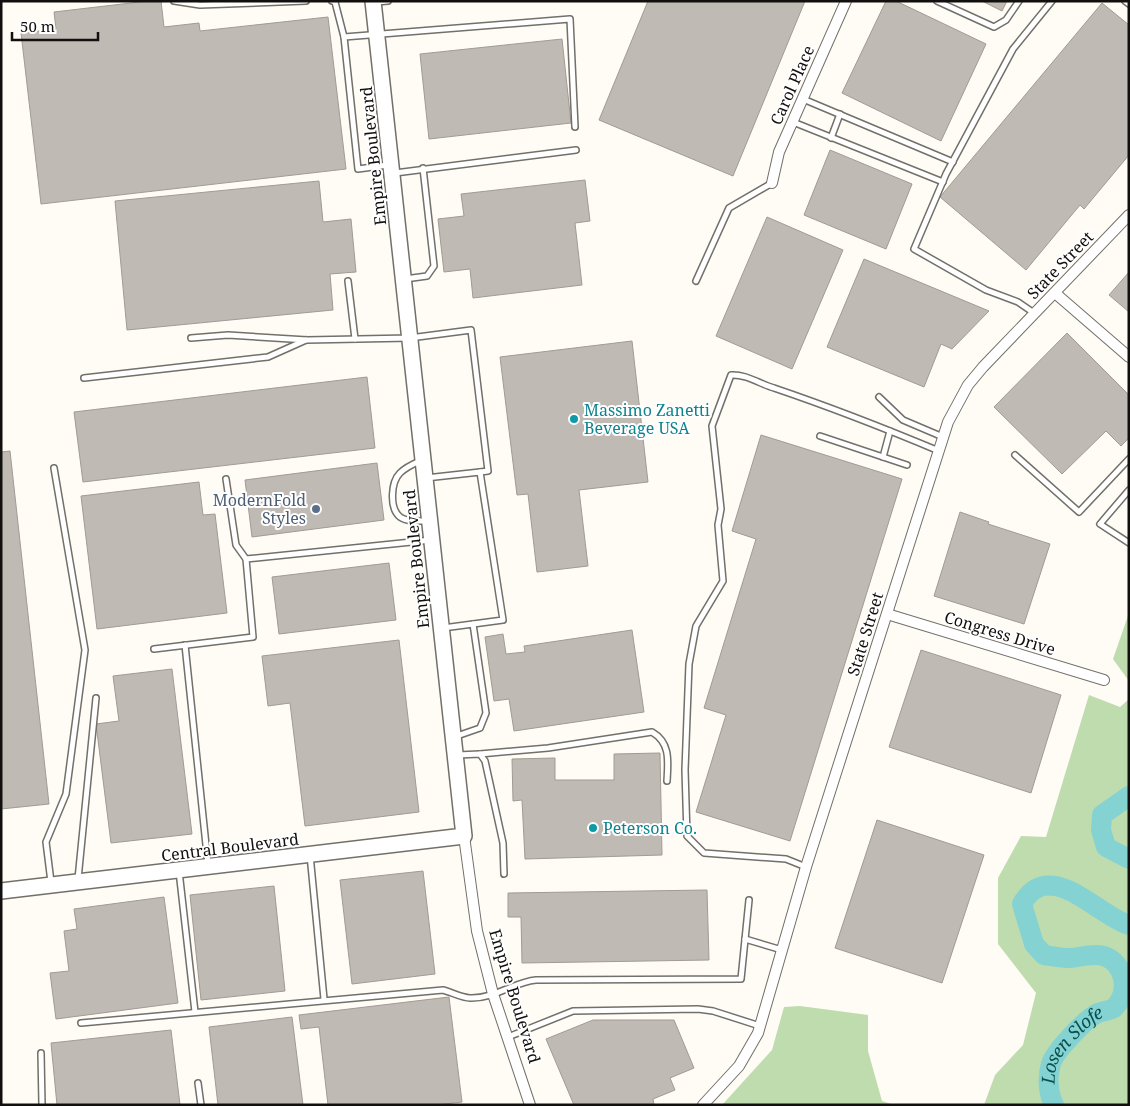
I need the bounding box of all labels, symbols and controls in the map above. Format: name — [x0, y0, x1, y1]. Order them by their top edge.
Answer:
scale bar — [12, 10, 99, 42]
text: 50 m — [20, 16, 55, 36]
street label: Carol Place — [765, 42, 819, 128]
street label: Empire Boulevard — [355, 85, 391, 226]
street label: State Street — [1022, 226, 1098, 304]
place label: Massimo Zanetti Beverage USA — [584, 399, 710, 439]
marker: Massimo Zanetti Beverage USA — [568, 413, 580, 425]
street label: Empire Boulevard — [398, 488, 434, 629]
place label: ModernFold Styles — [213, 489, 306, 529]
marker: ModernFold Styles — [310, 503, 322, 515]
street label: State Street — [842, 589, 888, 678]
street label: Congress Drive — [942, 606, 1058, 660]
place label: Peterson Co. — [603, 817, 697, 839]
marker: Peterson Co. — [587, 822, 599, 834]
street label: Central Boulevard — [160, 828, 300, 866]
street label: Empire Boulevard — [484, 926, 546, 1066]
water label: Losen Slofe — [1035, 999, 1106, 1085]

